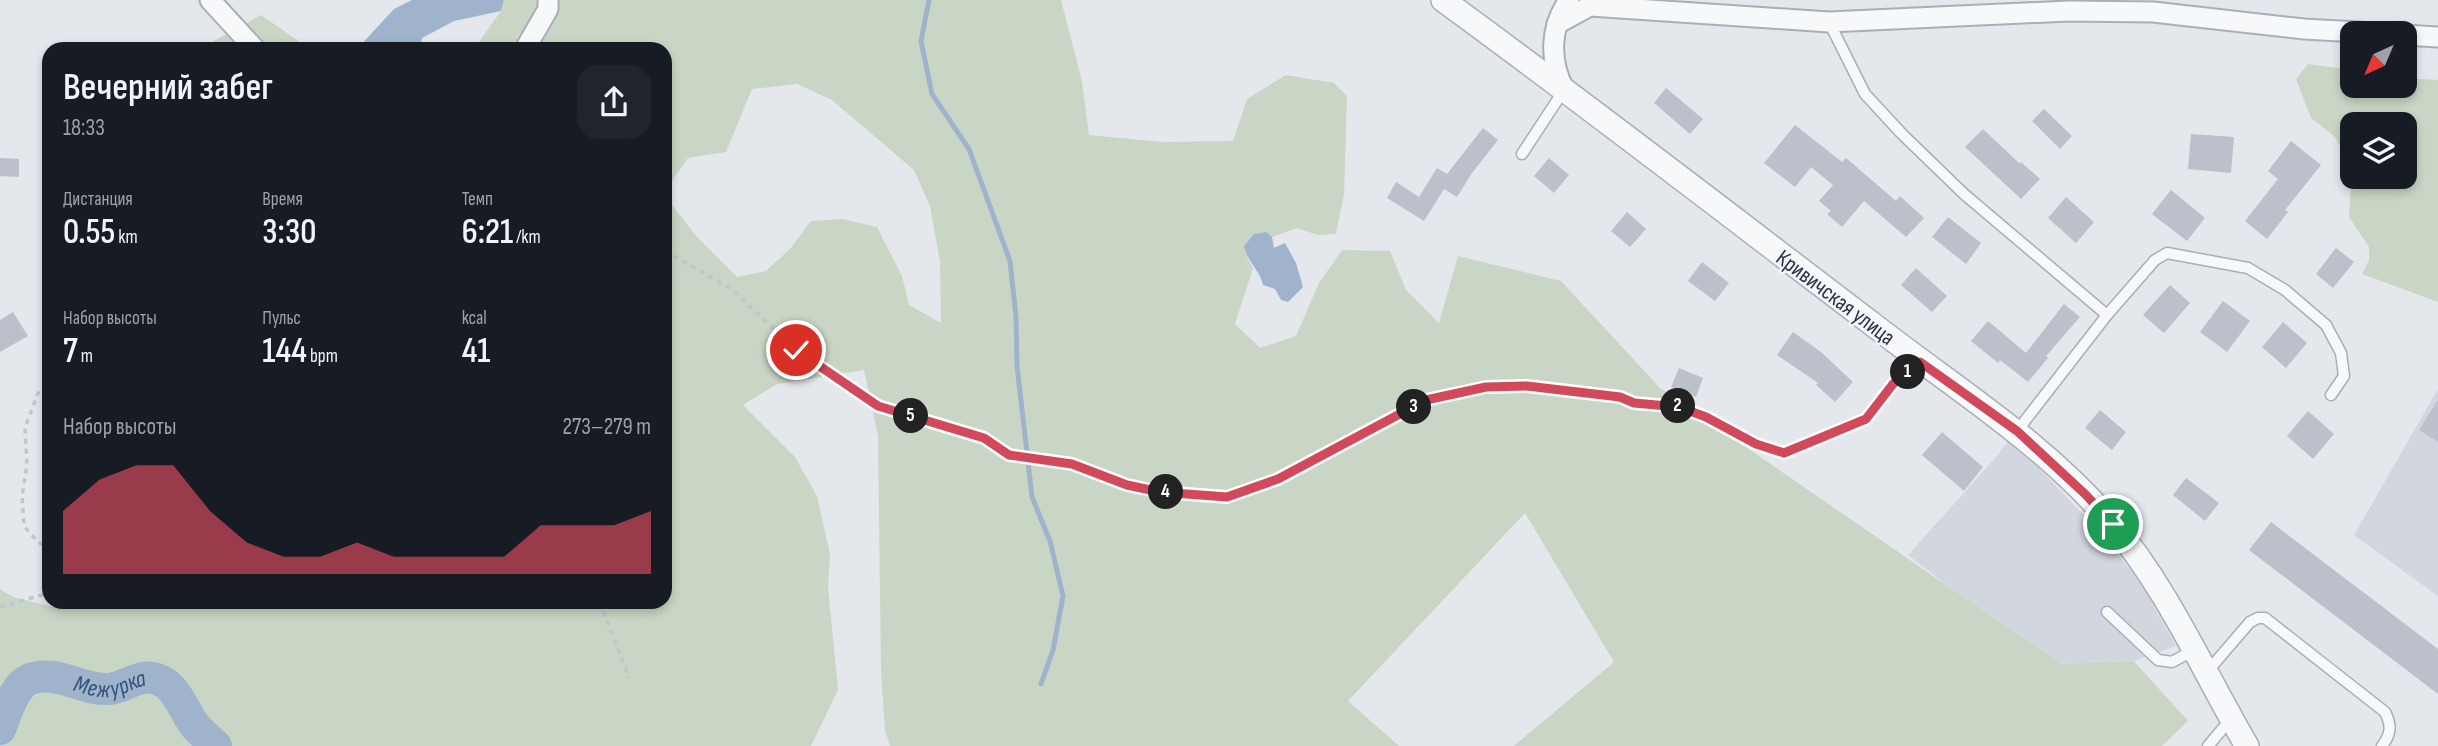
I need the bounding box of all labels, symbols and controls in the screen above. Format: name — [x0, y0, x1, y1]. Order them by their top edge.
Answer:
north arrow — [2340, 21, 2417, 98]
map controls — [2340, 21, 2417, 189]
text: Вечерний забег — [63, 65, 273, 110]
button: share — [577, 65, 651, 139]
button: layers — [2340, 112, 2417, 189]
text: 18:33 — [63, 114, 105, 142]
text: Дистанция — [63, 188, 133, 211]
text: Время — [262, 188, 303, 211]
text: Темп — [462, 188, 493, 211]
text: 0.55 — [63, 211, 115, 254]
text: 3:30 — [262, 211, 316, 254]
text: 6:21 — [462, 211, 513, 254]
text: km — [115, 226, 138, 249]
text: /km — [513, 226, 541, 249]
street label: Кривичская улица — [1770, 244, 1900, 352]
text: Набор высоты — [63, 307, 157, 330]
text: Пульс — [262, 307, 301, 330]
text: kcal — [462, 307, 487, 330]
pin — [766, 320, 826, 380]
text: 7 — [63, 330, 78, 373]
text: 144 — [262, 330, 307, 373]
text: 41 — [462, 330, 490, 373]
icon: check — [777, 331, 815, 369]
text: m — [78, 345, 93, 368]
text: bpm — [307, 345, 338, 368]
pin: 1 — [1890, 354, 1926, 390]
text: 1 — [1904, 360, 1911, 383]
pin: 2 — [1660, 388, 1696, 424]
pin: 3 — [1396, 390, 1432, 424]
text: 2 — [1673, 394, 1682, 417]
text: 3 — [1409, 395, 1418, 418]
pin: 5 — [894, 398, 928, 434]
text: 5 — [906, 404, 915, 427]
text: Набор высоты — [63, 413, 176, 441]
text: 273–279 m — [563, 413, 651, 441]
pin: 4 — [1148, 475, 1184, 510]
text: 4 — [1161, 480, 1170, 503]
pin — [2083, 494, 2143, 554]
icon: arrive — [2094, 505, 2132, 543]
water label: Межурка — [70, 664, 149, 704]

